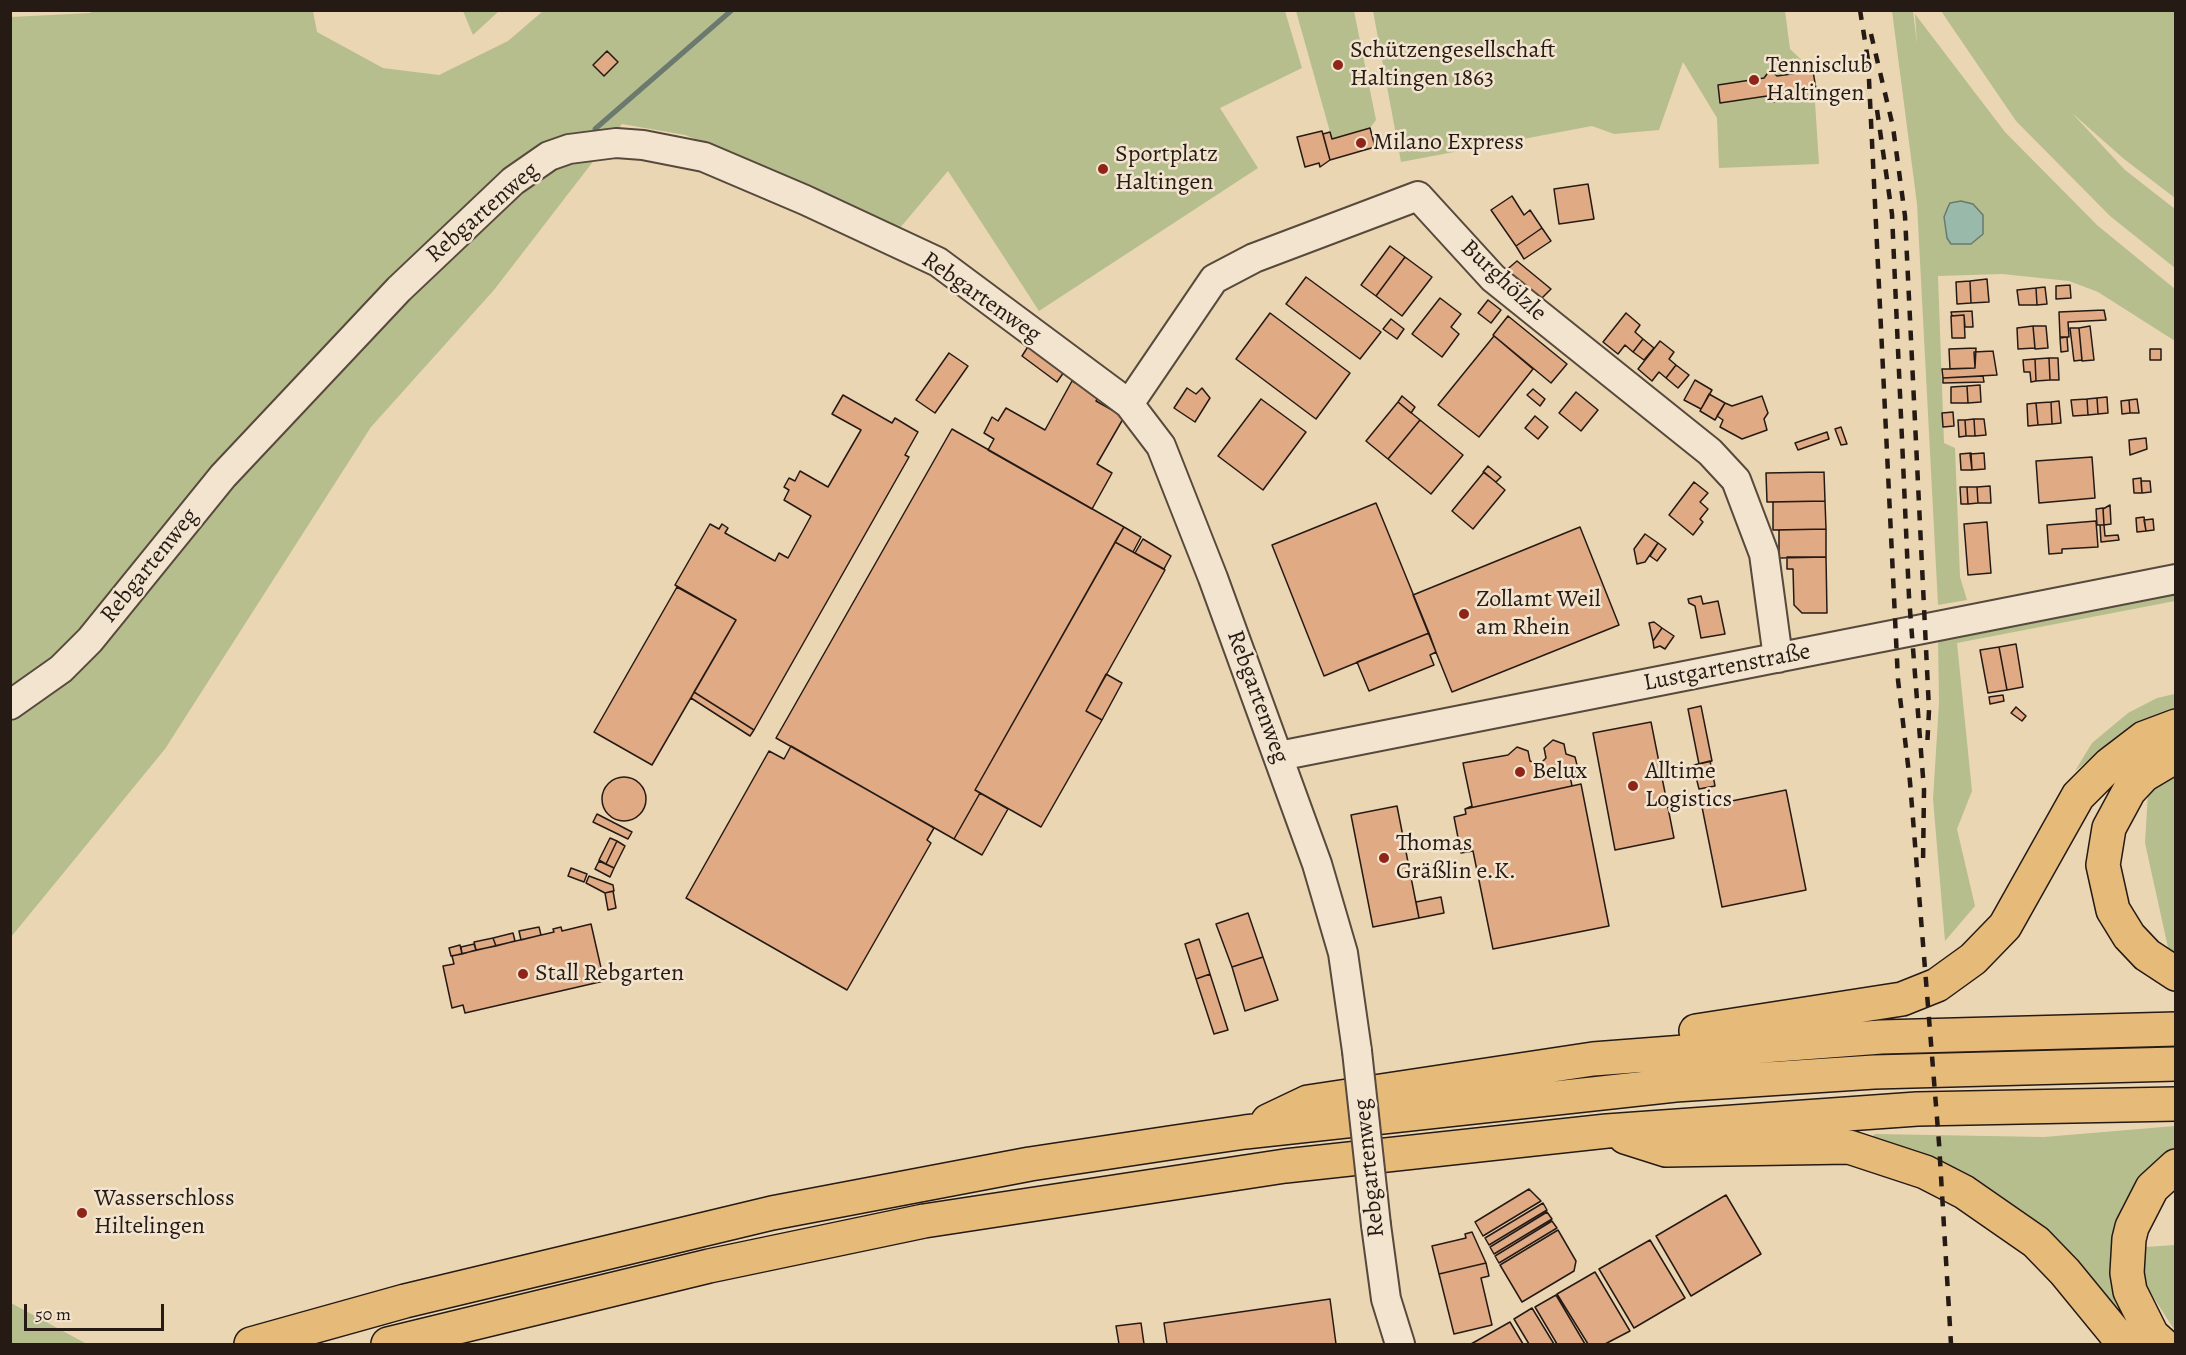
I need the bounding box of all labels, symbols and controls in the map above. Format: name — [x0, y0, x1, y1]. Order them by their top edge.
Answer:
place label: Schützengesellschaft Haltingen 1863 — [1350, 37, 1555, 93]
place label: Tennisclub Haltingen — [1766, 52, 1872, 108]
marker: Schützengesellschaft Haltingen 1863 — [1331, 58, 1345, 72]
marker: Tennisclub Haltingen — [1747, 73, 1761, 87]
place label: Milano Express — [1373, 129, 1524, 157]
marker: Milano Express — [1354, 136, 1368, 150]
place label: Sportplatz Haltingen — [1115, 141, 1218, 197]
street label: Rebgartenweg — [421, 156, 545, 270]
marker: Sportplatz Haltingen — [1096, 162, 1110, 176]
street label: Burghölzle — [1454, 234, 1552, 328]
street label: Rebgartenweg — [916, 246, 1046, 350]
street label: Rebgartenweg — [95, 503, 205, 629]
place label: Zollamt Weil am Rhein — [1476, 586, 1601, 642]
marker: Zollamt Weil am Rhein — [1457, 607, 1471, 621]
street label: Rebgartenweg — [1220, 627, 1294, 767]
street label: Lustgartenstraße — [1641, 638, 1813, 698]
place label: Belux — [1532, 758, 1587, 786]
place label: Alltime Logistics — [1645, 758, 1732, 814]
marker: Belux — [1513, 765, 1527, 779]
marker: Alltime Logistics — [1626, 779, 1640, 793]
place label: Thomas Gräßlin e.K. — [1396, 830, 1516, 886]
marker: Thomas Gräßlin e.K. — [1377, 851, 1391, 865]
place label: Stall Rebgarten — [535, 960, 684, 988]
marker: Stall Rebgarten — [516, 967, 530, 981]
street label: Rebgartenweg — [1348, 1097, 1392, 1239]
place label: Wasserschloss Hiltelingen — [94, 1185, 235, 1241]
marker: Wasserschloss Hiltelingen — [75, 1206, 89, 1220]
scale bar — [27, 1292, 166, 1330]
text: 50 m — [35, 1302, 71, 1326]

